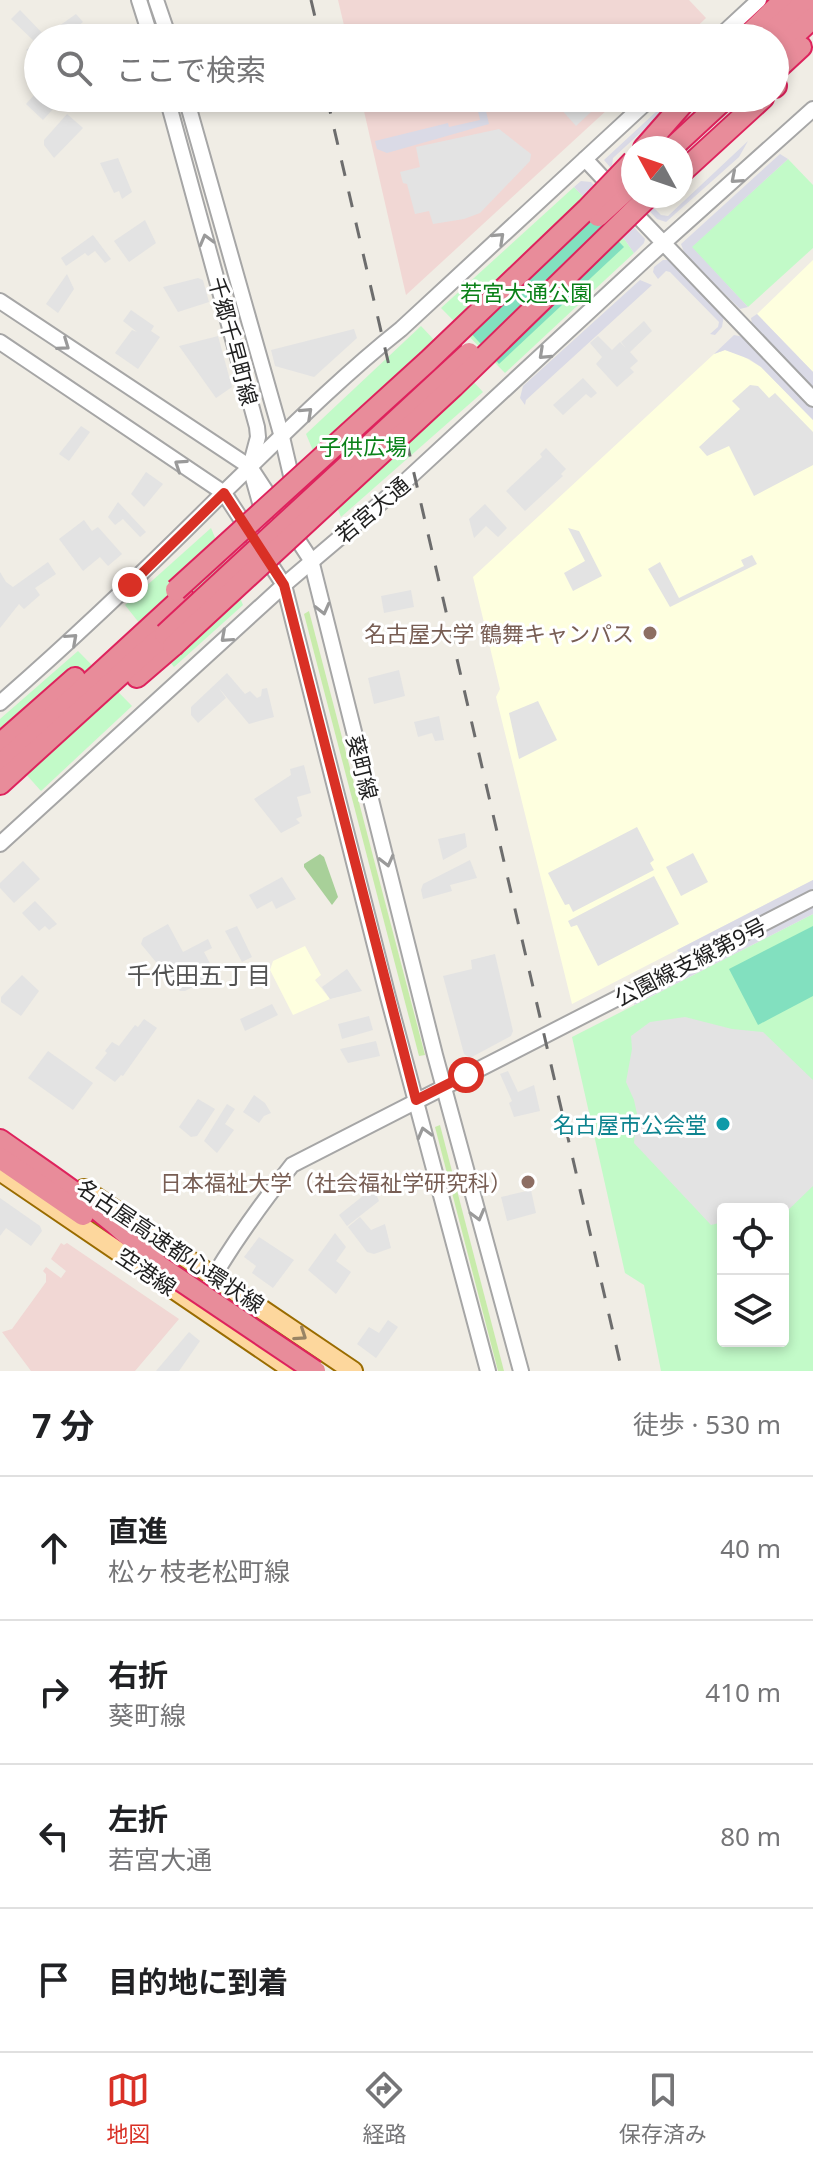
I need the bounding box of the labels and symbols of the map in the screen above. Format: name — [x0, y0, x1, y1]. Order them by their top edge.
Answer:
north arrow — [621, 136, 693, 208]
one-way arrow — [730, 169, 745, 183]
one-way arrow — [198, 233, 215, 247]
one-way arrow — [490, 233, 504, 248]
street label: 千郷千早町線 — [202, 273, 266, 409]
park label: 若宮大通公園 — [460, 277, 592, 307]
one-way arrow — [56, 335, 70, 350]
one-way arrow — [539, 344, 553, 359]
one-way arrow — [297, 409, 312, 423]
park label: 子供広場 — [319, 431, 407, 461]
one-way arrow — [174, 459, 188, 474]
street label: 若宮大通 — [329, 469, 415, 549]
route end — [112, 567, 148, 603]
one-way arrow — [314, 602, 331, 615]
place label: 名古屋大学 鶴舞キャンパス — [364, 618, 634, 648]
marker: 名古屋大学 鶴舞キャンパス — [641, 624, 659, 642]
one-way arrow — [220, 627, 235, 642]
one-way arrow — [63, 634, 77, 649]
street label: 葵町線 — [340, 731, 386, 803]
one-way arrow — [377, 854, 394, 868]
street label: 公園線支線第9号 — [609, 910, 771, 1012]
district label: 千代田五丁目 — [127, 958, 271, 991]
route start — [448, 1057, 484, 1093]
place label: 名古屋市公会堂 — [553, 1109, 707, 1139]
marker: 名古屋市公会堂 — [714, 1115, 732, 1133]
one-way arrow — [417, 1127, 434, 1141]
place label: 日本福祉大学（社会福祉学研究科） — [160, 1167, 512, 1197]
street label: 名古屋高速都心環状線 — [71, 1171, 271, 1319]
marker: 日本福祉大学（社会福祉学研究科） — [519, 1173, 537, 1191]
one-way arrow — [469, 1208, 486, 1222]
street label: 空港線 — [111, 1240, 183, 1302]
one-way arrow — [292, 1325, 307, 1340]

